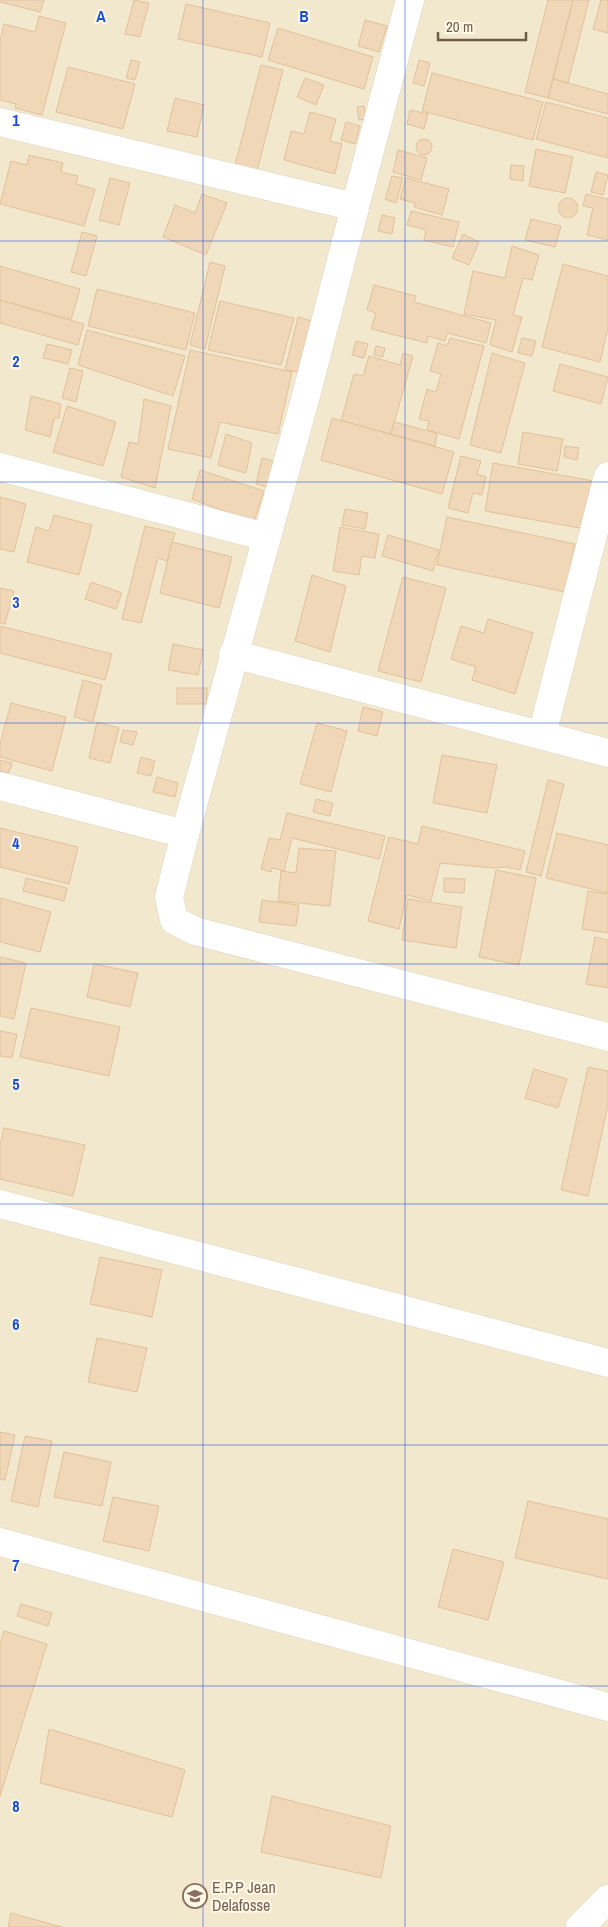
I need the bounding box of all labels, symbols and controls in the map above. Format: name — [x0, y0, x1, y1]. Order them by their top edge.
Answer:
text: A — [96, 5, 106, 27]
text: B — [299, 5, 309, 27]
scale bar — [438, 10, 526, 42]
text: 20 m — [446, 16, 473, 37]
text: 1 — [12, 109, 20, 131]
text: 2 — [12, 350, 20, 372]
text: 3 — [12, 591, 20, 613]
text: 4 — [12, 832, 20, 854]
text: 5 — [12, 1073, 20, 1095]
text: 6 — [12, 1313, 20, 1335]
text: 7 — [12, 1554, 20, 1576]
text: 8 — [12, 1795, 20, 1817]
place label: E.P.P Jean Delafosse — [212, 1876, 276, 1916]
school or university icon: E.P.P Jean Delafosse — [182, 1883, 208, 1909]

